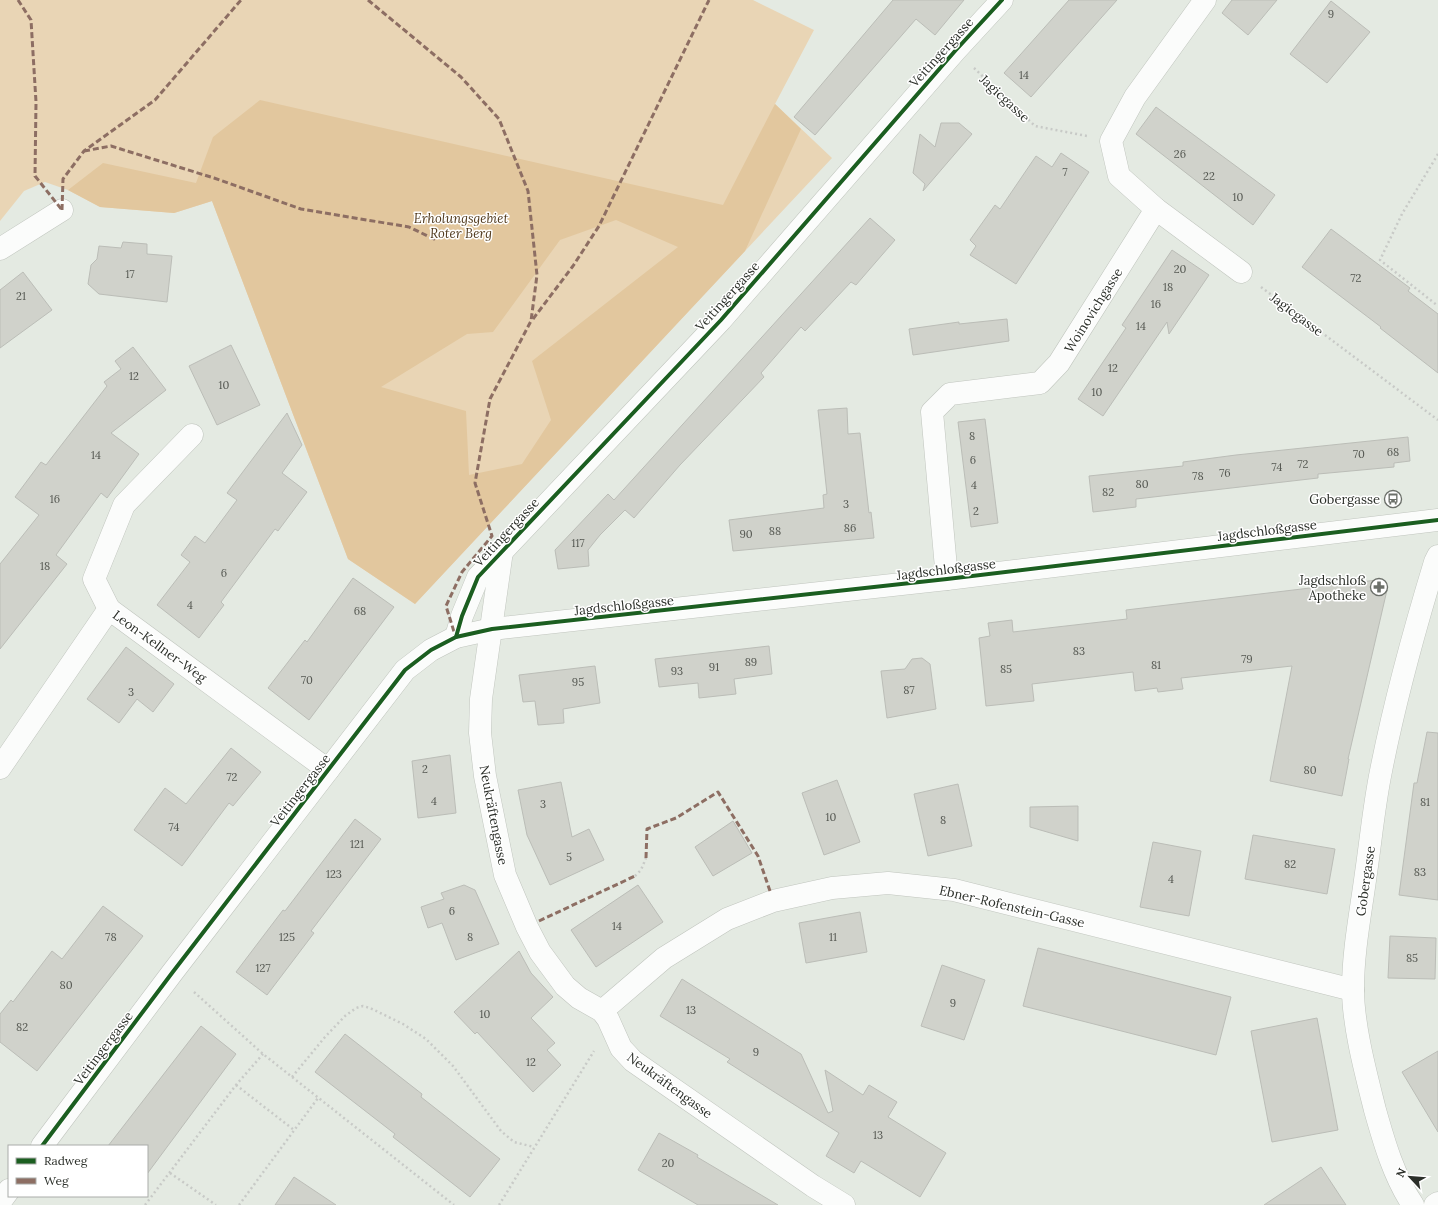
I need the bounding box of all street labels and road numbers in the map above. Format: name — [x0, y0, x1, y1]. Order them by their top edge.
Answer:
street label: Veitingergasse — [905, 14, 977, 92]
street label: Jagicgasse — [975, 70, 1033, 126]
street label: Veitingergasse — [691, 258, 763, 336]
street label: Woinovichgasse — [1061, 265, 1126, 356]
street label: Jagicgasse — [1266, 288, 1327, 340]
street label: Veitingergasse — [469, 494, 543, 571]
street label: Jagdschloßgasse — [1215, 516, 1318, 545]
street label: Jagdschloßgasse — [894, 555, 997, 584]
street label: Jagdschloßgasse — [572, 592, 675, 619]
street label: Leon-Kellner-Weg — [109, 607, 211, 687]
street label: Veitingergasse — [266, 750, 334, 831]
street label: Neukräftengasse — [475, 764, 512, 866]
street label: Gobergasse — [1352, 845, 1379, 917]
street label: Ebner-Rofenstein-Gasse — [937, 881, 1086, 932]
street label: Veitingergasse — [69, 1008, 137, 1089]
street label: Neukräftengasse — [624, 1049, 716, 1122]

